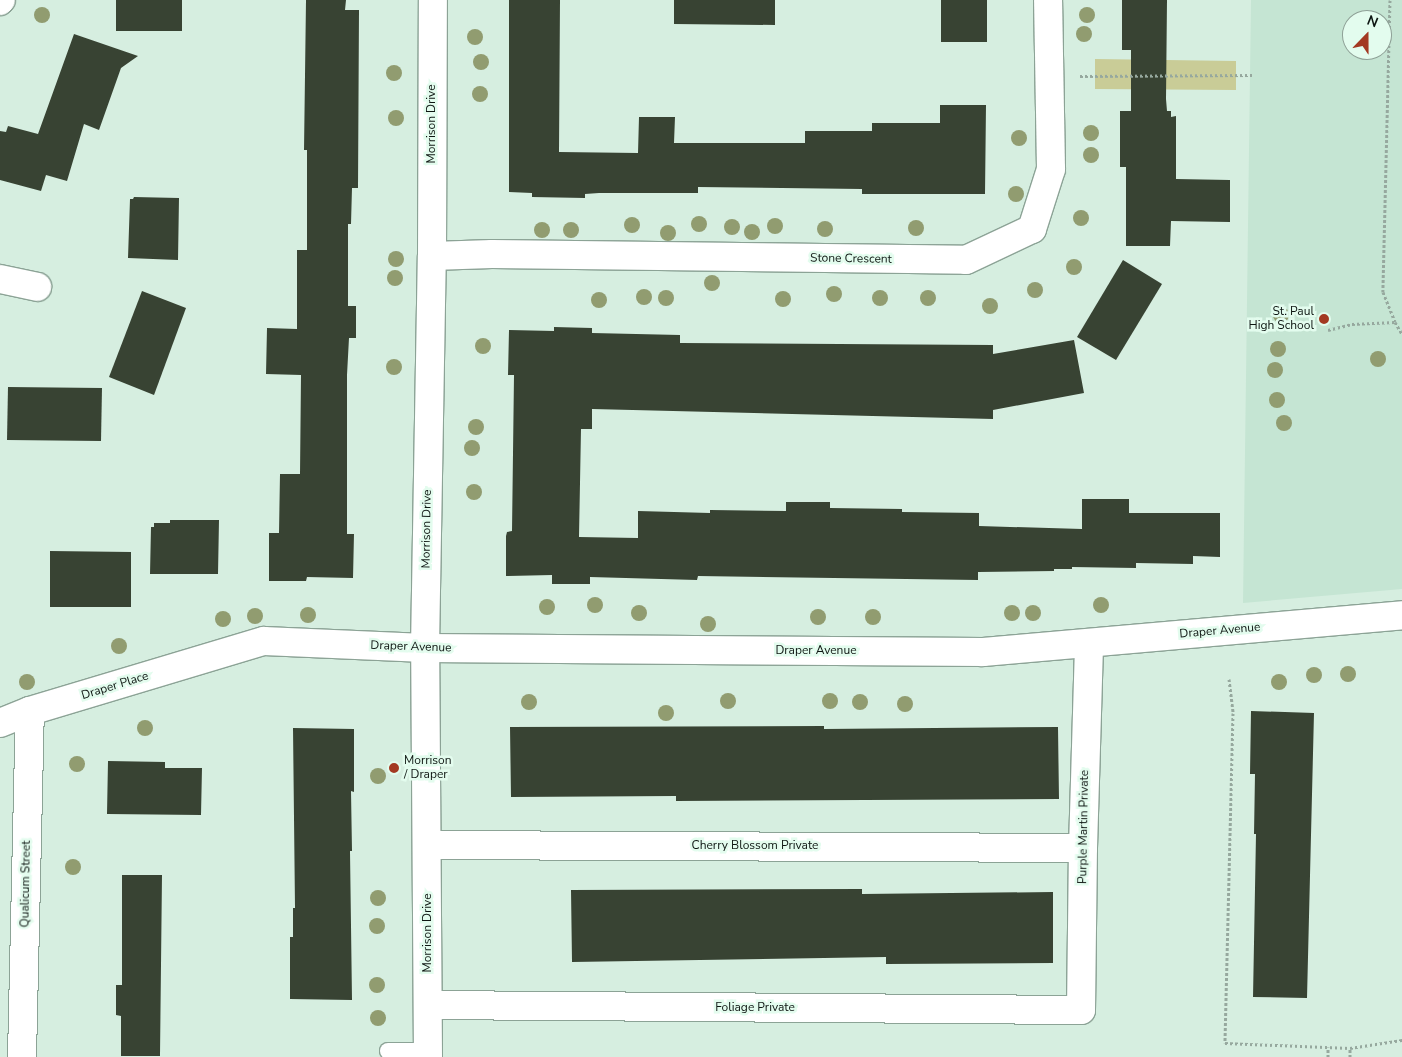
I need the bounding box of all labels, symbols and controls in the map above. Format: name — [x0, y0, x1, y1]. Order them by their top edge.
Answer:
north arrow — [1342, 10, 1392, 60]
text: N — [1364, 11, 1381, 32]
street label: Morrison Drive — [425, 84, 439, 164]
street label: Stone Crescent — [810, 251, 892, 267]
place label: St. Paul High School — [1249, 305, 1314, 333]
marker: St. Paul High School — [1318, 313, 1330, 325]
street label: Morrison Drive — [419, 489, 435, 569]
street label: Draper Avenue — [1179, 620, 1261, 642]
street label: Draper Avenue — [370, 638, 452, 656]
street label: Draper Avenue — [775, 644, 857, 658]
street label: Draper Place — [80, 669, 150, 703]
place label: Morrison / Draper — [404, 754, 452, 782]
marker: Morrison / Draper — [388, 762, 400, 774]
street label: Purple Martin Private — [1076, 770, 1092, 884]
street label: Cherry Blossom Private — [692, 839, 818, 853]
street label: Qualicum Street — [18, 840, 34, 928]
street label: Morrison Drive — [421, 893, 435, 973]
street label: Foliage Private — [715, 1001, 795, 1015]

